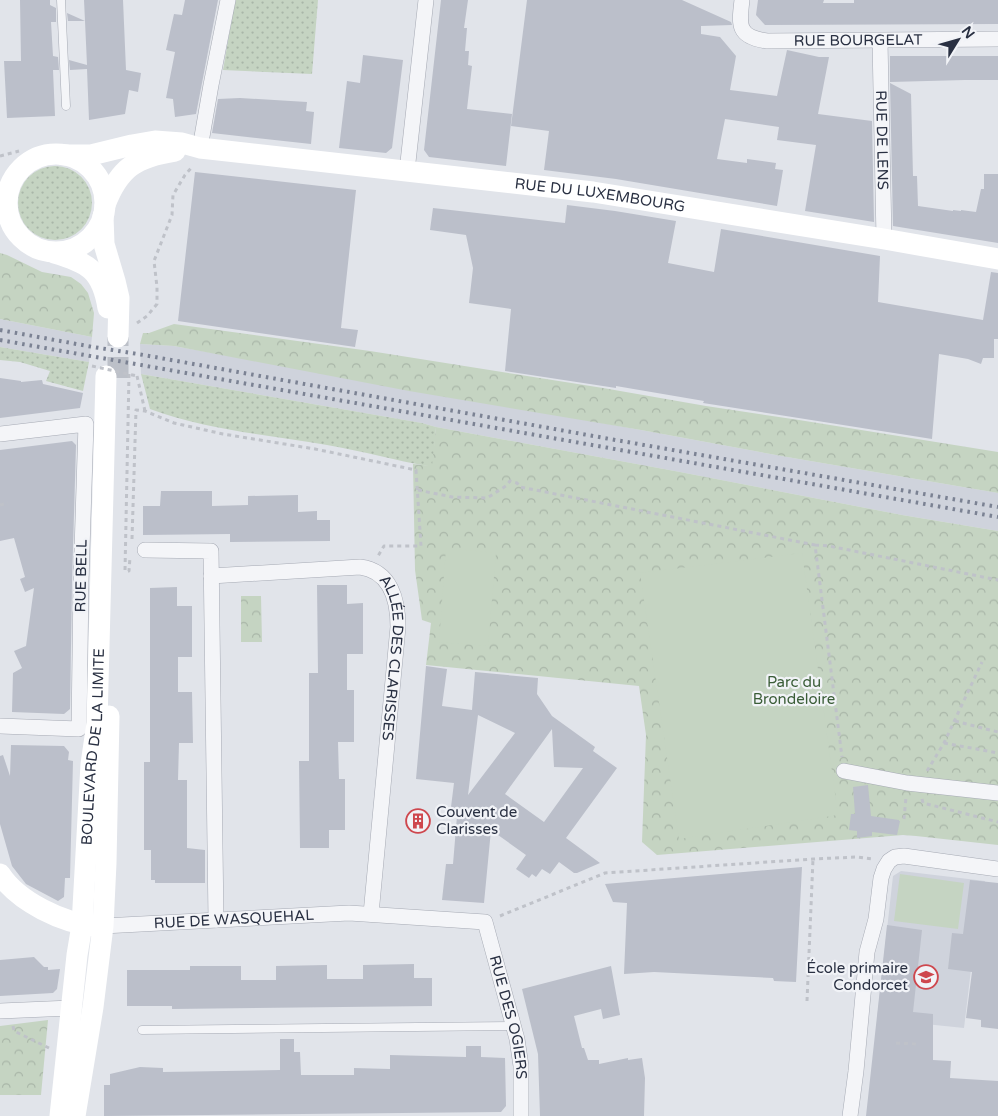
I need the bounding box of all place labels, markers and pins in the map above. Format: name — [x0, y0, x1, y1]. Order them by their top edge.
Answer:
place label: Couvent de Clarisses — [436, 803, 517, 838]
building icon: Couvent de Clarisses — [405, 808, 431, 834]
place label: École primaire Condorcet — [807, 959, 908, 994]
school or university icon: École primaire Condorcet — [913, 964, 939, 990]

